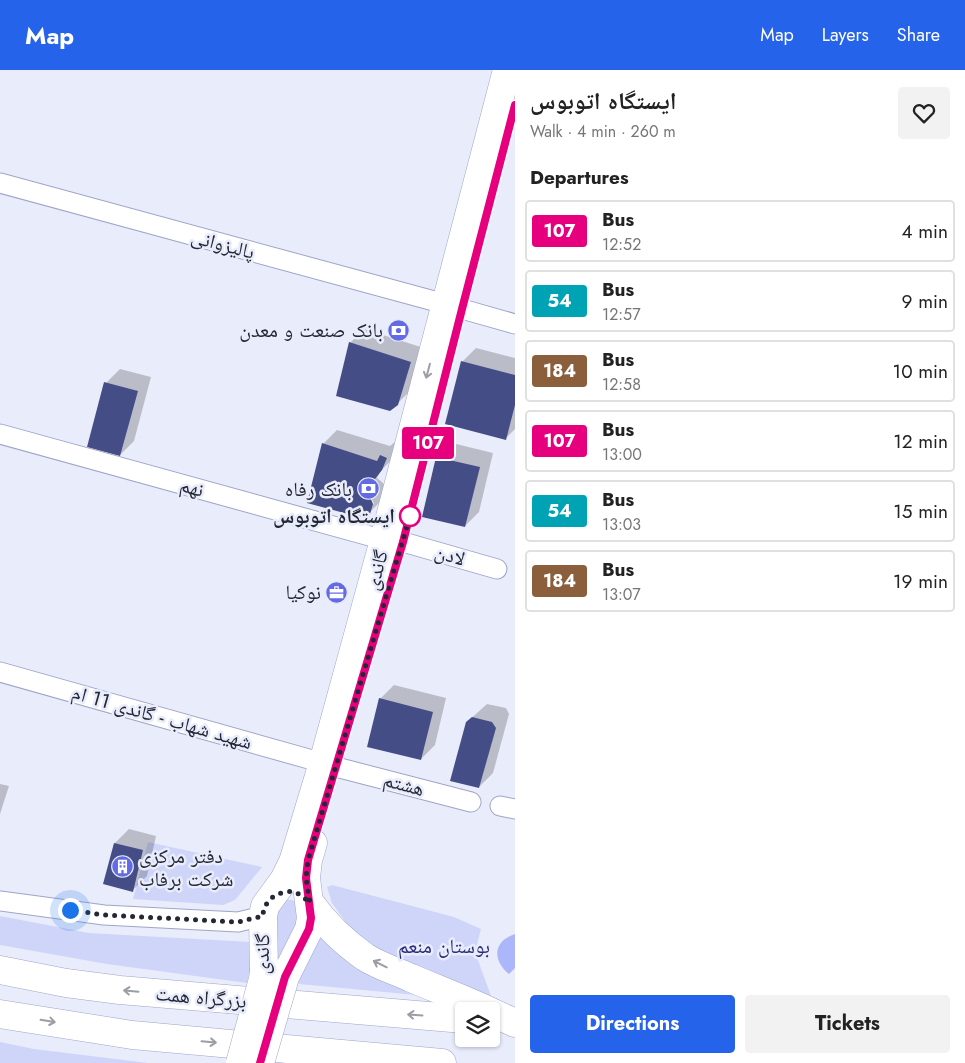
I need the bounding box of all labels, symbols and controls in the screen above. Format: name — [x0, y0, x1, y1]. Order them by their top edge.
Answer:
text: Map — [25, 18, 74, 53]
text: Map — [760, 22, 794, 48]
text: Layers — [822, 22, 869, 48]
text: Share — [897, 22, 940, 48]
text: ایستگاه اتوبوس — [530, 83, 676, 118]
button: heart — [898, 87, 950, 139]
text: Walk · 4 min · 260 m — [530, 120, 676, 143]
text: Departures — [530, 164, 629, 191]
text: Bus — [602, 206, 634, 233]
text: 107 — [544, 218, 575, 244]
text: 4 min — [901, 218, 948, 245]
street label: پالیزوانی — [188, 222, 258, 267]
text: 12:52 — [602, 233, 641, 256]
text: Bus — [602, 276, 634, 303]
text: 54 — [547, 288, 572, 314]
text: 9 min — [902, 288, 948, 315]
text: 12:57 — [602, 303, 641, 326]
place label: بانک صنعت و معدن — [239, 316, 383, 345]
bank icon: بانک صنعت و معدن — [387, 318, 411, 342]
text: Bus — [602, 346, 634, 373]
text: 184 — [543, 358, 576, 384]
text: 10 min — [893, 358, 948, 385]
one-way arrow — [423, 363, 432, 379]
text: 12:58 — [602, 373, 641, 396]
text: Bus — [602, 416, 634, 443]
line badge: 107 — [399, 427, 457, 459]
text: 107 — [544, 428, 575, 454]
text: 12 min — [893, 428, 948, 455]
text: 107 — [412, 430, 444, 456]
text: 13:00 — [602, 443, 642, 466]
street label: نهم — [177, 470, 207, 505]
place label: بانک رفاه — [285, 475, 352, 504]
bank icon: بانک رفاه — [356, 477, 380, 501]
text: Bus — [602, 486, 634, 513]
text: 54 — [547, 498, 572, 524]
text: 15 min — [893, 498, 948, 525]
place label: ایستگاه اتوبوس — [273, 502, 395, 531]
marker: ایستگاه اتوبوس — [399, 505, 421, 527]
text: 13:03 — [602, 513, 641, 536]
street label: لادن — [431, 537, 468, 574]
street label: گاندی — [357, 547, 396, 594]
text: Bus — [602, 556, 634, 583]
text: 184 — [543, 568, 576, 594]
text: 19 min — [893, 568, 948, 595]
place label: نوکیا — [286, 578, 321, 607]
office icon: نوکیا — [325, 580, 349, 604]
text: 13:07 — [602, 583, 641, 606]
street label: شهید شهاب - گاندی 11 ام — [68, 678, 255, 757]
street label: هشتم — [380, 765, 428, 804]
place label: دفتر مرکزی شرکت برفاب — [139, 842, 233, 894]
building icon: دفتر مرکزی شرکت برفاب — [111, 855, 135, 879]
your location — [58, 898, 83, 923]
park label: بوستان منعم — [398, 932, 490, 961]
street label: گاندی — [248, 933, 277, 975]
one-way arrow — [373, 959, 388, 969]
street label: بزرگراه همت — [154, 979, 248, 1016]
one-way arrow — [123, 987, 139, 996]
button: Directions — [530, 995, 735, 1053]
button: Tickets — [745, 995, 950, 1053]
map controls — [455, 1002, 500, 1047]
button: layers — [455, 1002, 500, 1047]
one-way arrow — [407, 1011, 423, 1020]
one-way arrow — [40, 1017, 56, 1027]
one-way arrow — [201, 1037, 217, 1047]

